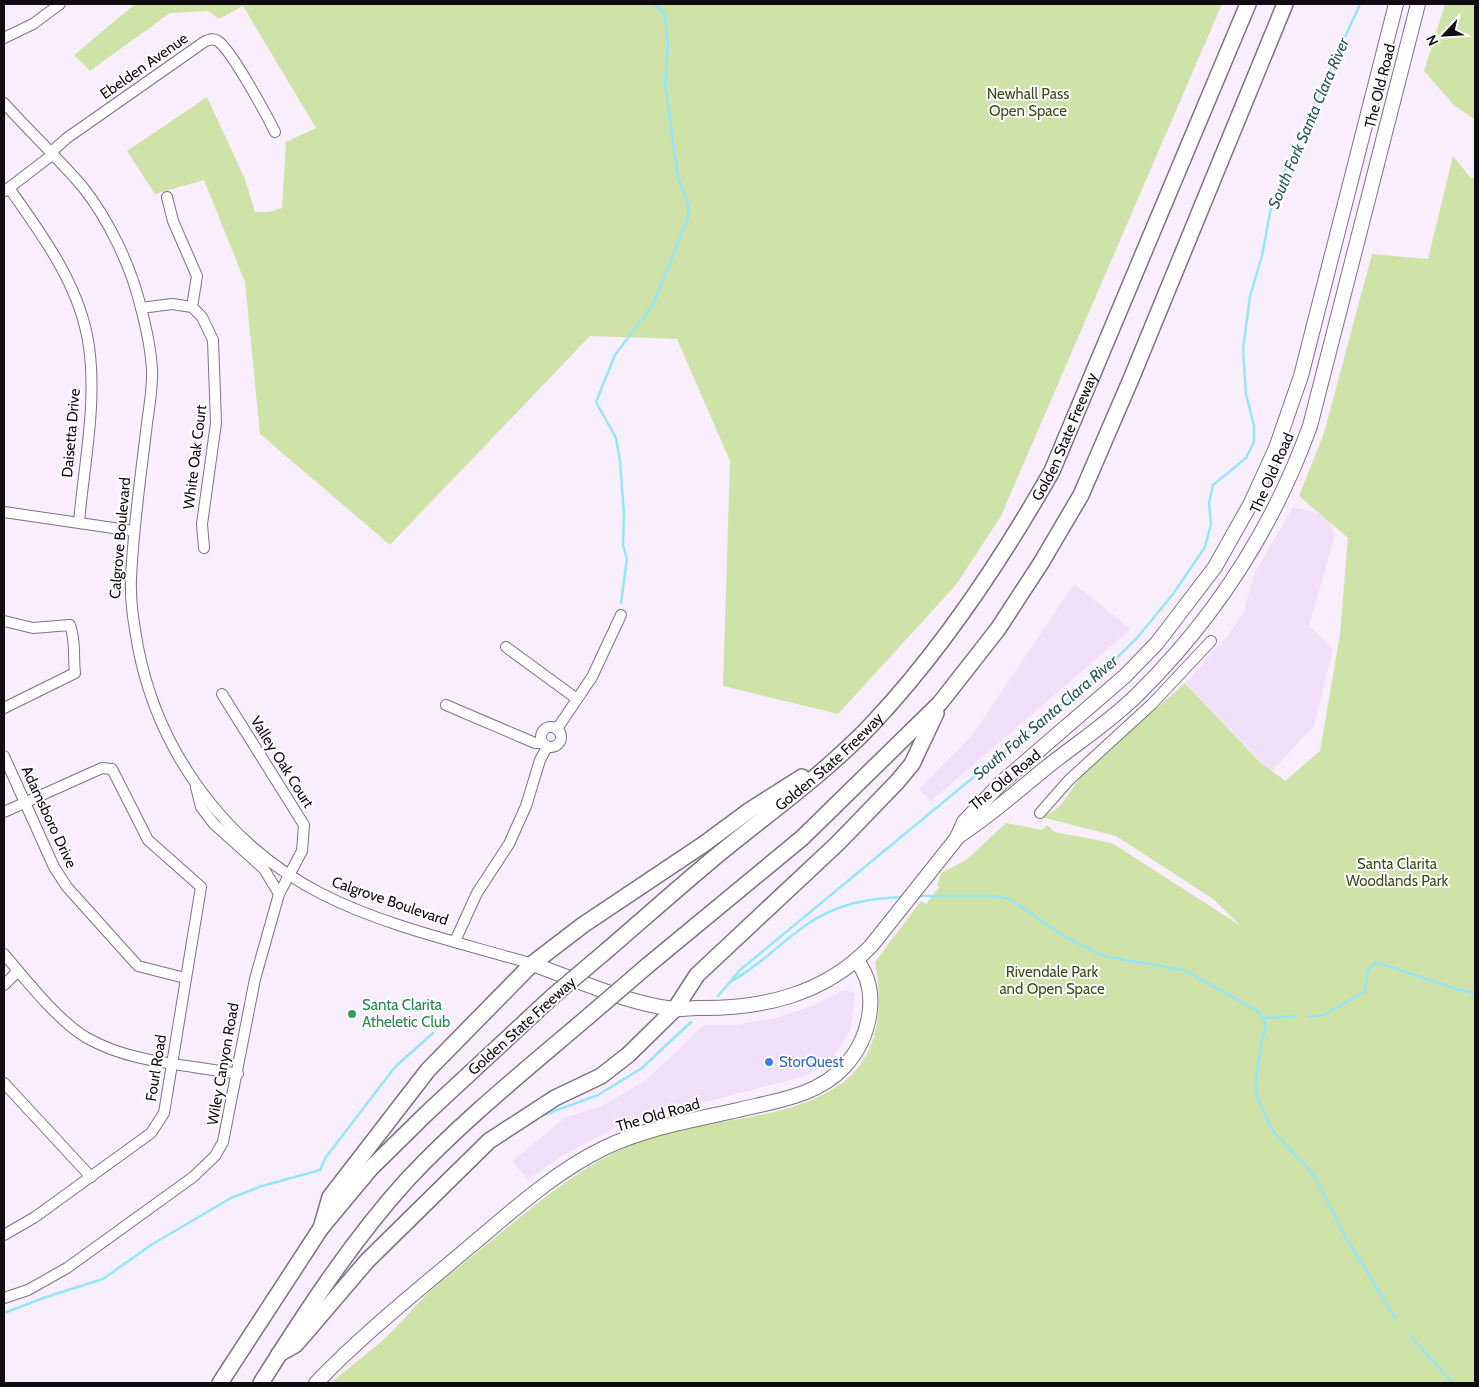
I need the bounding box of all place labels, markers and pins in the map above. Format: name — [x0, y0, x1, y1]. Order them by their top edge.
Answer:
place label: Santa Clarita Atheletic Club — [362, 996, 450, 1031]
marker: Santa Clarita Atheletic Club — [346, 1008, 358, 1020]
place label: StorQuest — [779, 1053, 844, 1071]
marker: StorQuest — [763, 1056, 775, 1068]

